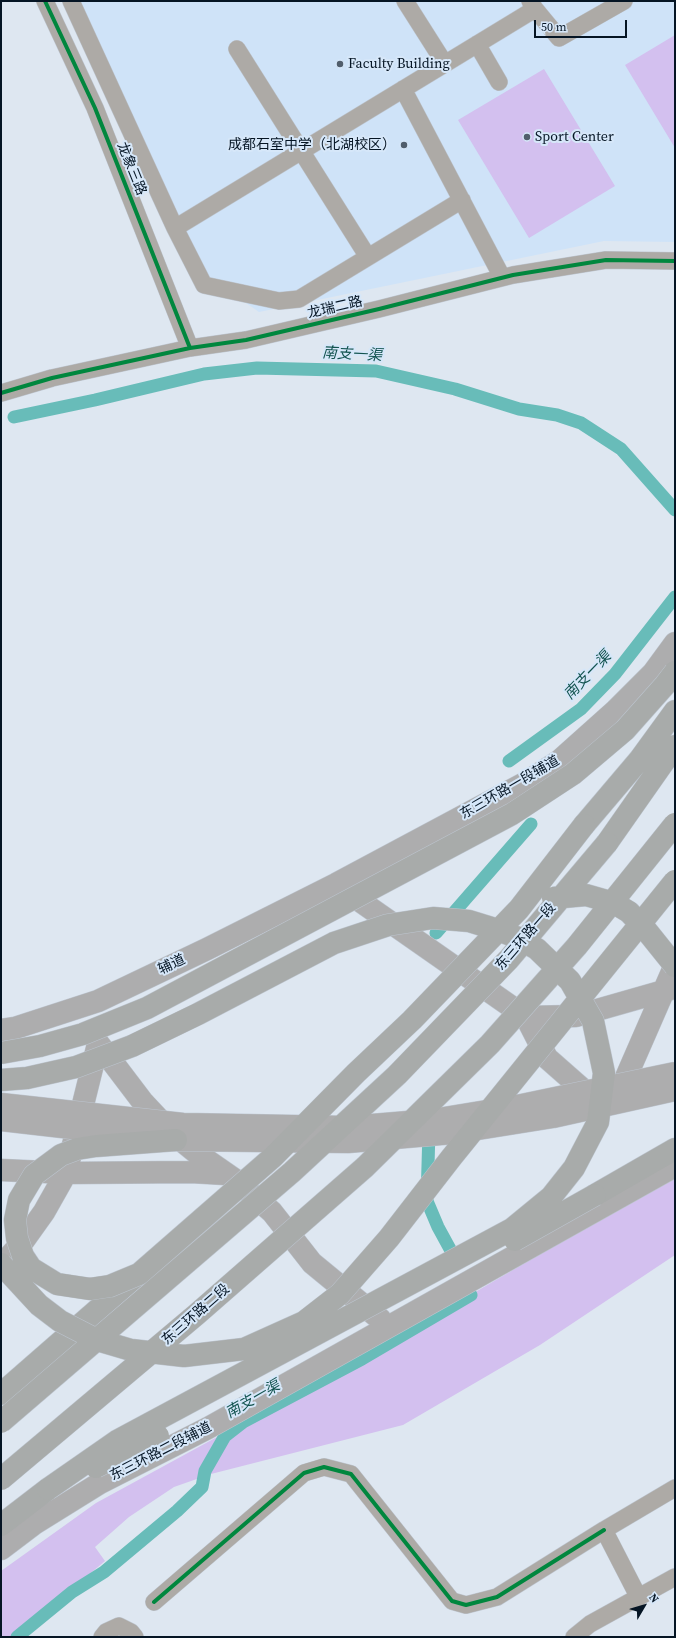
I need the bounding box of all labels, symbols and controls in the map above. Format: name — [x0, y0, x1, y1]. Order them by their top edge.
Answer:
scale bar — [536, 12, 629, 38]
text: 50 m — [541, 19, 567, 35]
place label: Faculty Building — [348, 56, 450, 72]
marker: Faculty Building — [335, 59, 345, 69]
place label: Sport Center — [535, 129, 614, 145]
marker: Sport Center — [522, 132, 532, 142]
place label: 成都石室中学（北湖校区） — [228, 137, 396, 153]
street label: 龙象三路 — [113, 140, 149, 198]
marker: 成都石室中学（北湖校区） — [399, 140, 409, 150]
street label: 龙瑞二路 — [306, 294, 364, 322]
water label: 南支一渠 — [322, 344, 382, 366]
water label: 南支一渠 — [561, 648, 615, 704]
street label: 东三环路一段辅道 — [457, 753, 563, 823]
street label: 东三环路一段 — [492, 900, 560, 974]
street label: 辅道 — [156, 951, 188, 979]
street label: 东三环路二段 — [159, 1281, 233, 1349]
water label: 南支一渠 — [223, 1377, 283, 1423]
street label: 东三环路二段辅道 — [107, 1419, 215, 1485]
north arrow — [624, 1586, 664, 1626]
text: N — [645, 1591, 662, 1606]

